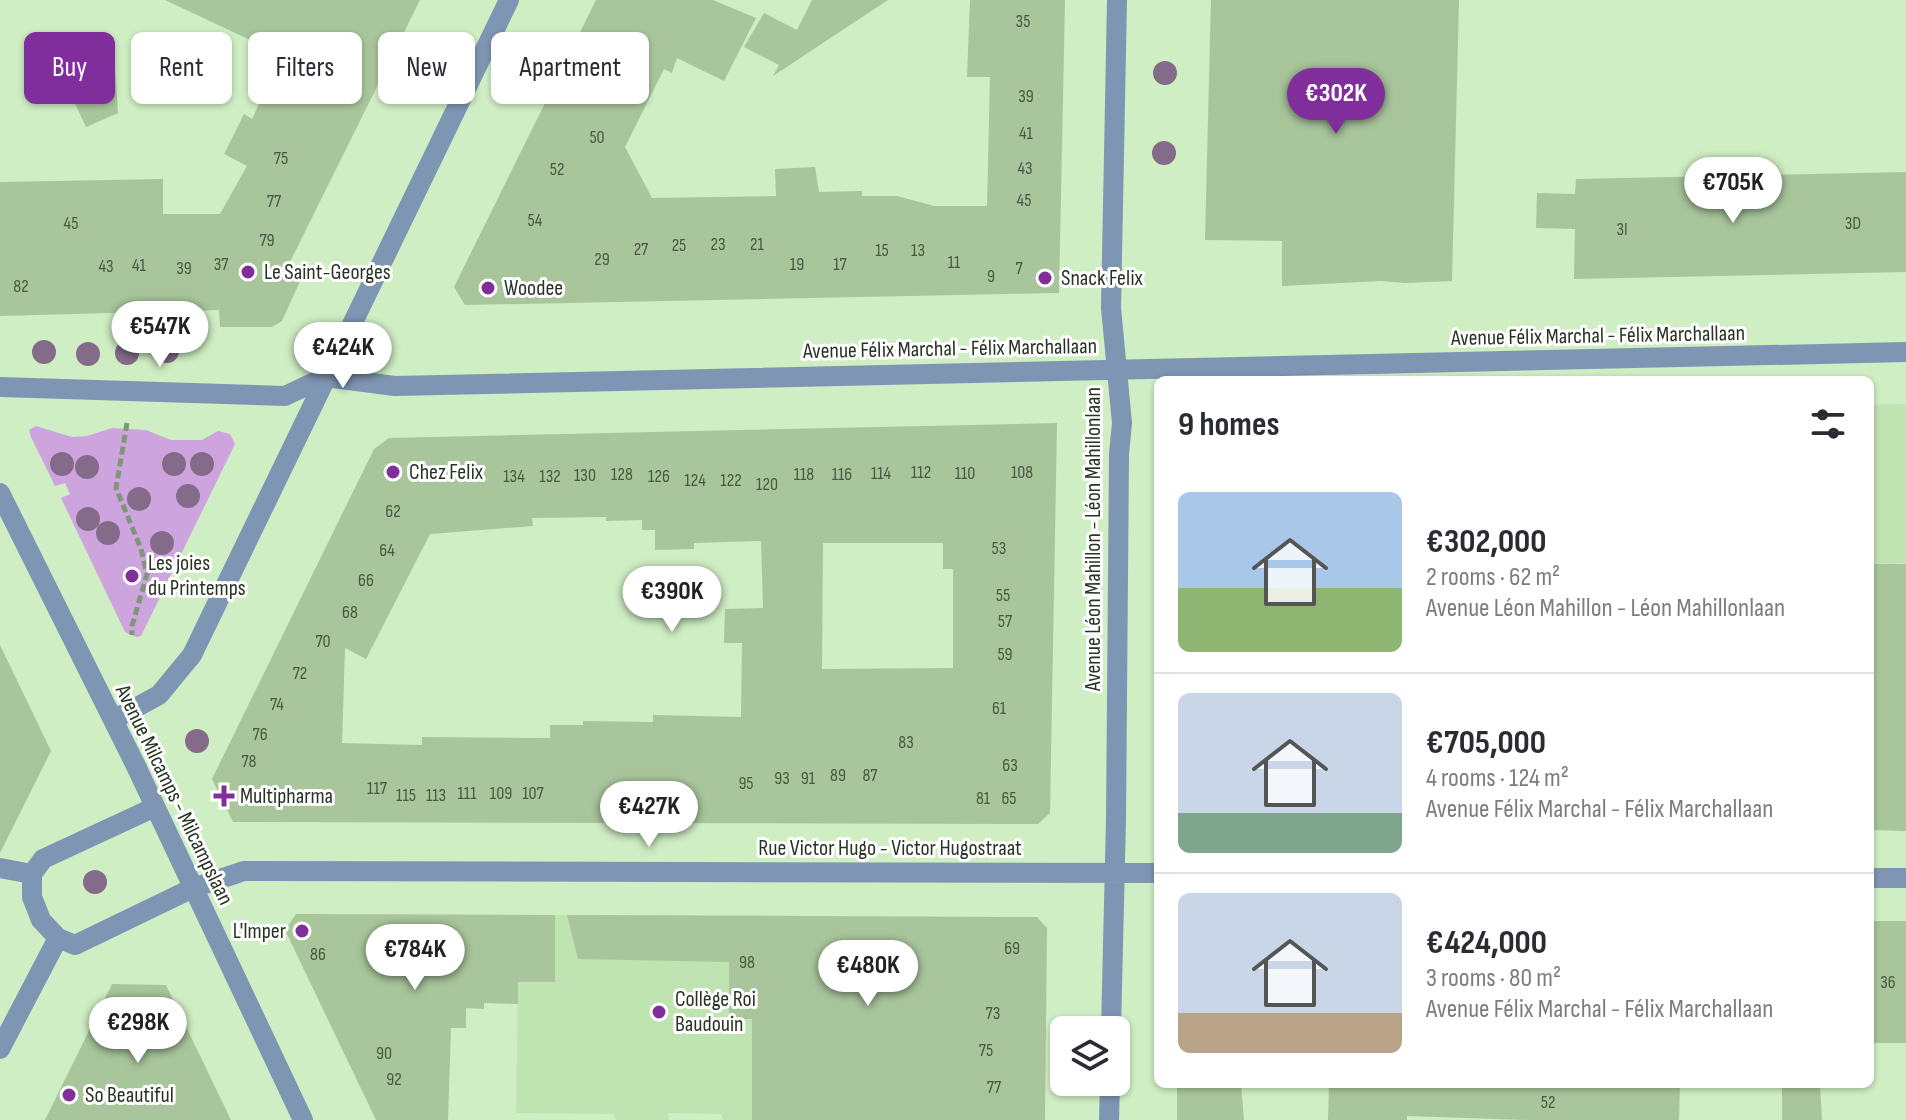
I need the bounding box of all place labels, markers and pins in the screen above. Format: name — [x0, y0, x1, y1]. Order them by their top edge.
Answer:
pin: €302K — [1280, 68, 1392, 136]
pin: €705K — [1677, 157, 1789, 225]
place label: Le Saint-Georges — [264, 259, 391, 286]
marker: Le Saint-Georges — [239, 263, 257, 281]
place label: Snack Felix — [1061, 265, 1144, 292]
marker: Snack Felix — [1036, 269, 1054, 287]
place label: Woodee — [504, 275, 563, 302]
marker: Woodee — [479, 279, 497, 297]
pin: €547K — [104, 301, 216, 369]
pin: €424K — [287, 322, 399, 390]
place label: Chez Felix — [409, 459, 484, 486]
marker: Chez Felix — [384, 463, 402, 481]
place label: Les joies du Printemps — [148, 550, 246, 602]
pin: €390K — [616, 566, 728, 634]
marker: Les joies du Printemps — [123, 567, 141, 585]
pin: €427K — [593, 781, 705, 849]
place label: Multipharma — [240, 783, 333, 810]
marker: Multipharma — [215, 787, 233, 805]
place label: L'Imper — [233, 918, 286, 945]
marker: L'Imper — [293, 922, 311, 940]
pin: €784K — [359, 924, 471, 992]
pin: €480K — [812, 940, 924, 1008]
place label: Collège Roi Baudouin — [675, 986, 756, 1038]
pin: €298K — [82, 997, 194, 1065]
marker: Collège Roi Baudouin — [650, 1003, 668, 1021]
place label: So Beautiful — [85, 1082, 174, 1109]
marker: So Beautiful — [60, 1086, 78, 1104]

